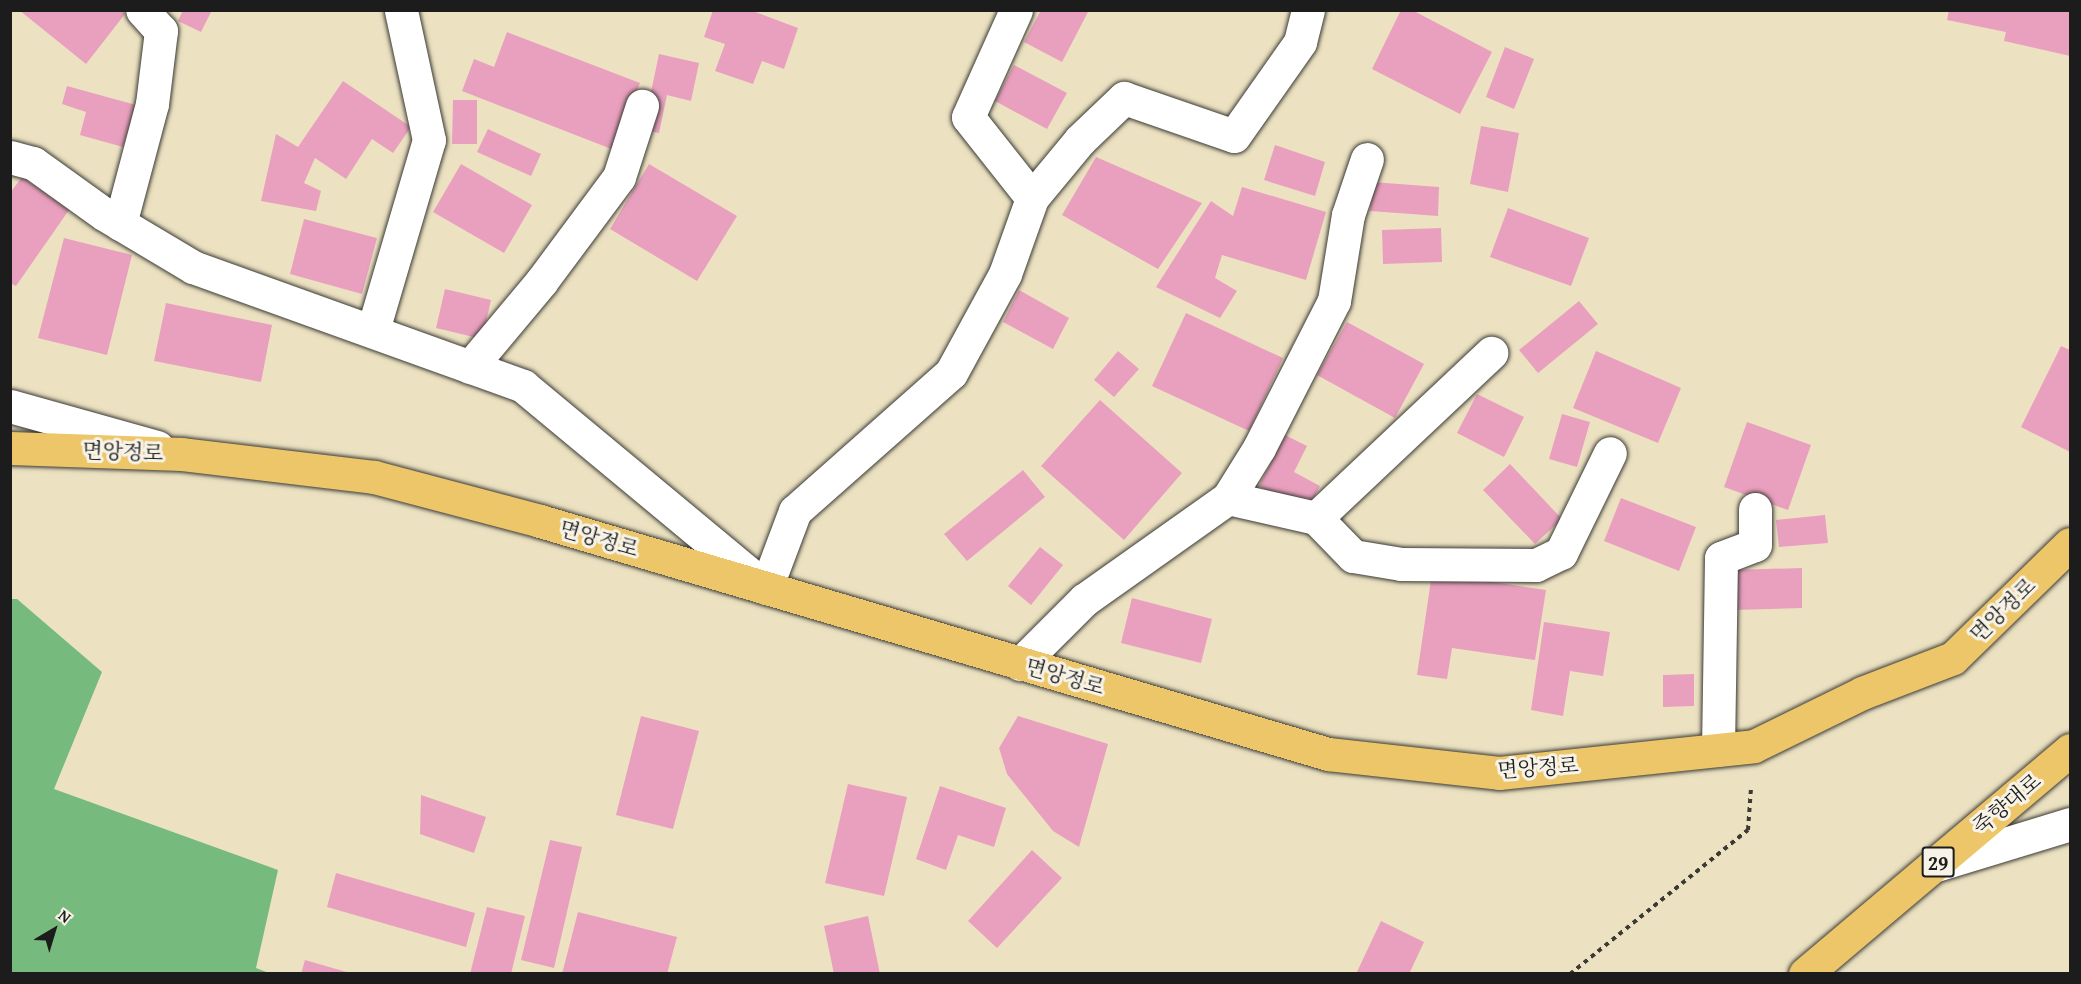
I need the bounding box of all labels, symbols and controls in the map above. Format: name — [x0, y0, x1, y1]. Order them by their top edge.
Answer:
street label: 면앙정로 — [82, 438, 164, 466]
street label: 면앙정로 — [557, 516, 641, 562]
street label: 면앙정로 — [1965, 573, 2041, 647]
street label: 면앙정로 — [1023, 654, 1107, 700]
street label: 면앙정로 — [1497, 753, 1579, 783]
street label: 죽향대로 — [1968, 768, 2046, 840]
road number: 29 — [1922, 845, 1954, 879]
north arrow — [24, 900, 84, 960]
text: N — [53, 903, 77, 929]

